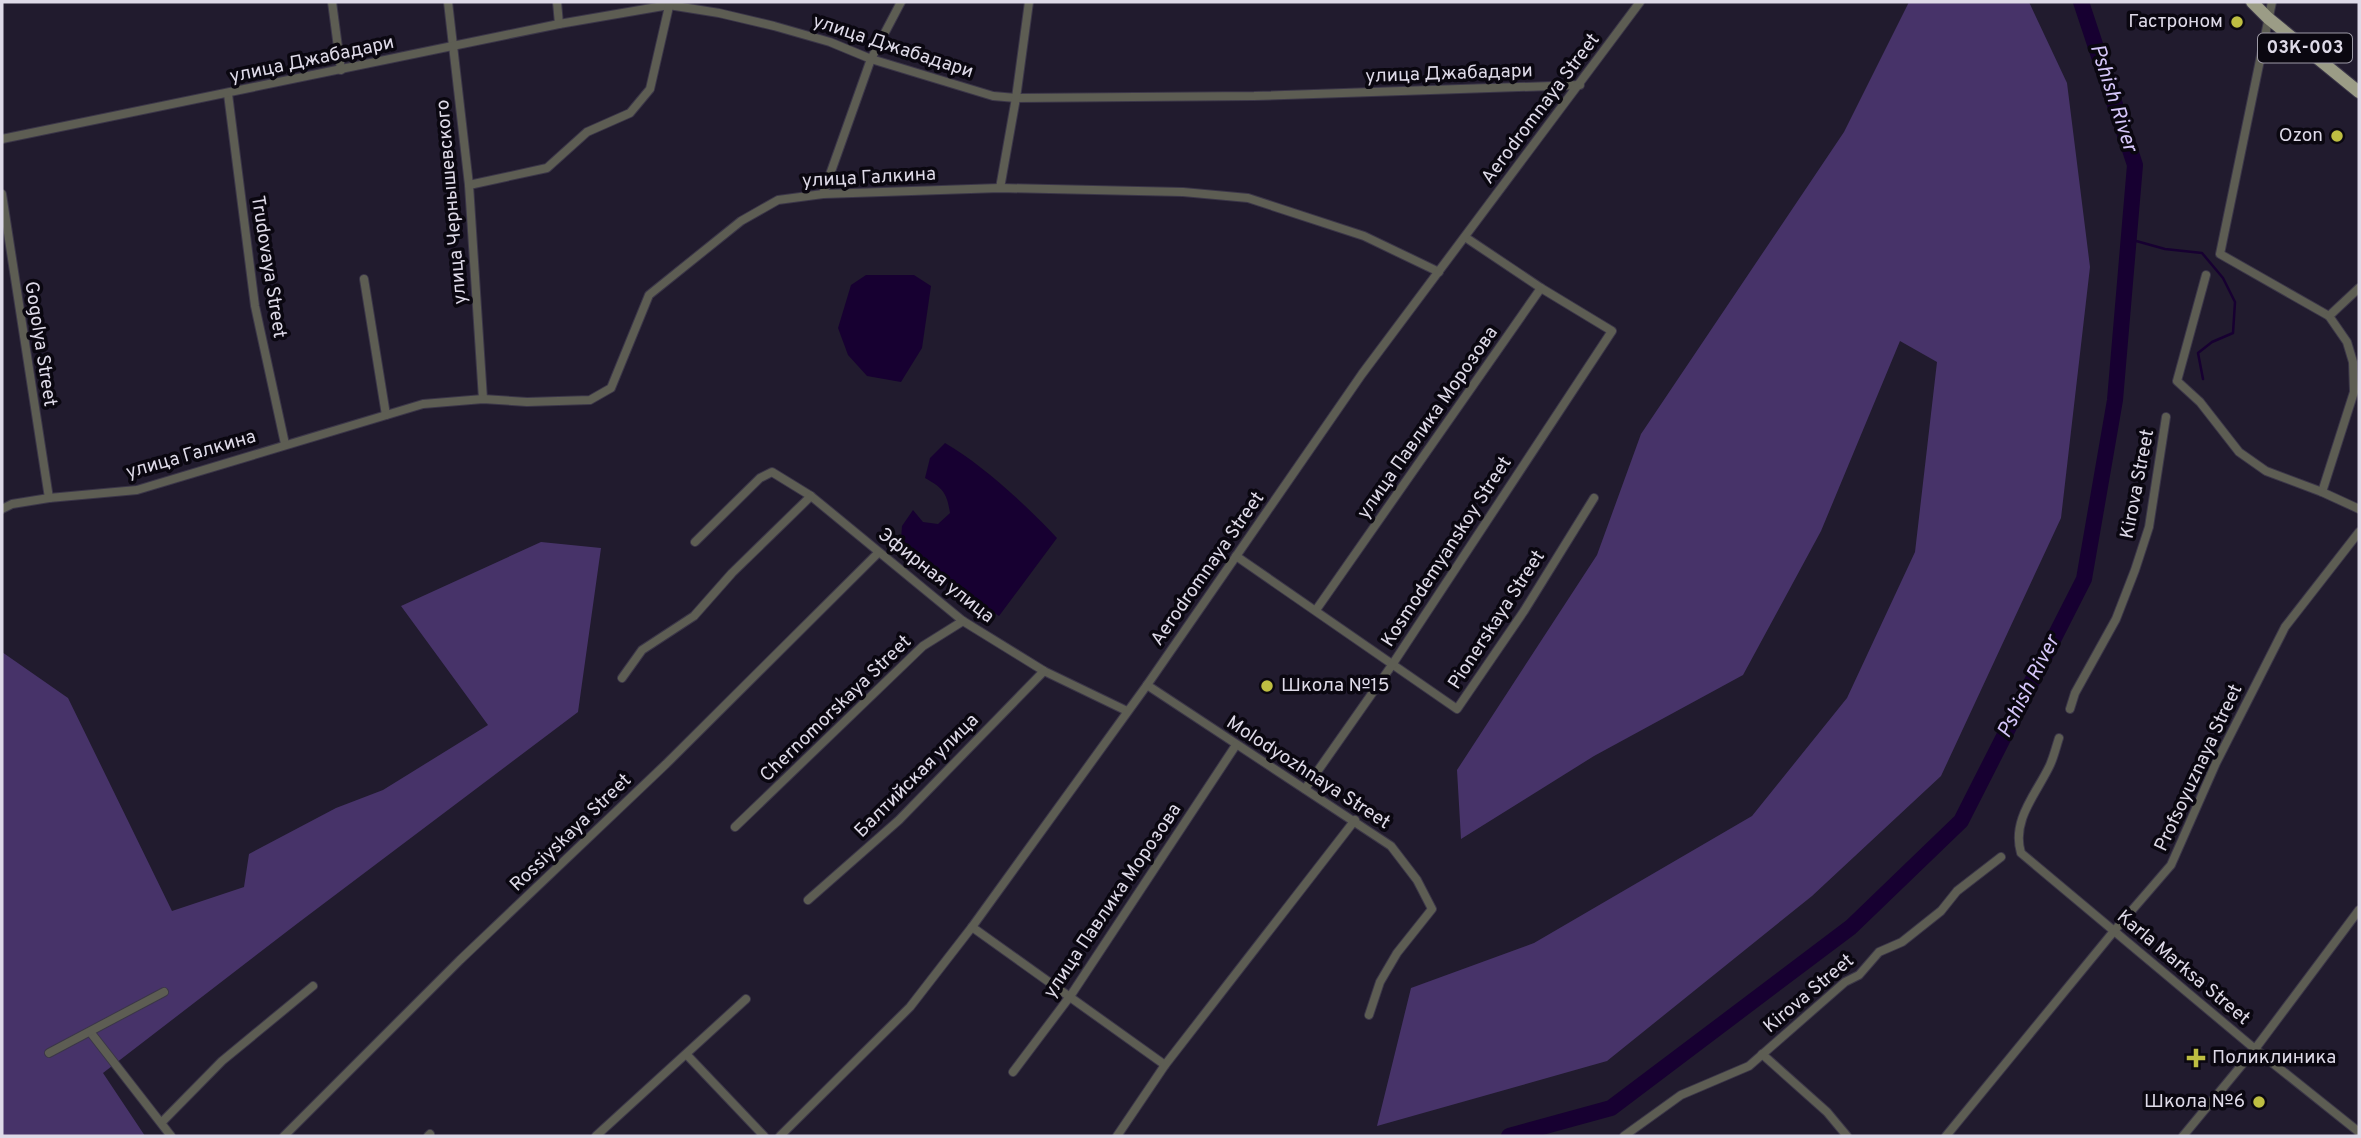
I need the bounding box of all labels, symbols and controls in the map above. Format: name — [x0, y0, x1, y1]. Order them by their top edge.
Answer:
street label: улица Джабадари — [810, 10, 976, 84]
place label: Гастроном — [2128, 10, 2223, 34]
marker: Гастроном — [2229, 14, 2245, 30]
street label: Aerodromnaya Street — [1476, 29, 1606, 189]
street label: улица Джабадари — [228, 31, 396, 89]
road number: 03К-003 — [2258, 33, 2352, 62]
water label: Pshish River — [2083, 41, 2144, 157]
street label: улица Джабадари — [1365, 59, 1533, 89]
street label: улица Чернышевского — [431, 99, 473, 305]
place label: Ozon — [2279, 124, 2323, 148]
marker: Ozon — [2329, 128, 2345, 144]
street label: улица Галкина — [801, 163, 937, 193]
street label: Trudovaya Street — [245, 194, 291, 340]
street label: Gogolya Street — [18, 280, 62, 408]
street label: улица Павлика Морозова — [1352, 322, 1504, 524]
street label: улица Галкина — [123, 425, 259, 485]
street label: Kirova Street — [2116, 427, 2160, 541]
street label: Kosmodemyanskoy Street — [1376, 452, 1518, 652]
street label: Aerodromnaya Street — [1146, 487, 1270, 651]
street label: Эфирная улица — [873, 523, 999, 629]
street label: Pionerskaya Street — [1443, 546, 1551, 694]
water label: Pshish River — [1992, 629, 2067, 743]
street label: Chernomorskaya Street — [755, 630, 917, 788]
place label: Школа №15 — [1281, 674, 1389, 698]
marker: Школа №15 — [1259, 678, 1275, 694]
street label: Profsoyuznaya Street — [2150, 680, 2248, 856]
street label: Балтийская улица — [850, 709, 984, 843]
street label: Molodyozhnaya Street — [1222, 711, 1394, 835]
street label: Rossiyskaya Street — [505, 769, 637, 897]
street label: улица Павлика Морозова — [1039, 799, 1187, 1003]
street label: Karla Marksa Street — [2111, 905, 2255, 1031]
street label: Kirova Street — [1759, 949, 1859, 1039]
place label: Поликлиника — [2212, 1046, 2336, 1070]
marker: Поликлиника — [2186, 1048, 2206, 1068]
place label: Школа №6 — [2144, 1090, 2245, 1114]
marker: Школа №6 — [2251, 1094, 2267, 1110]

